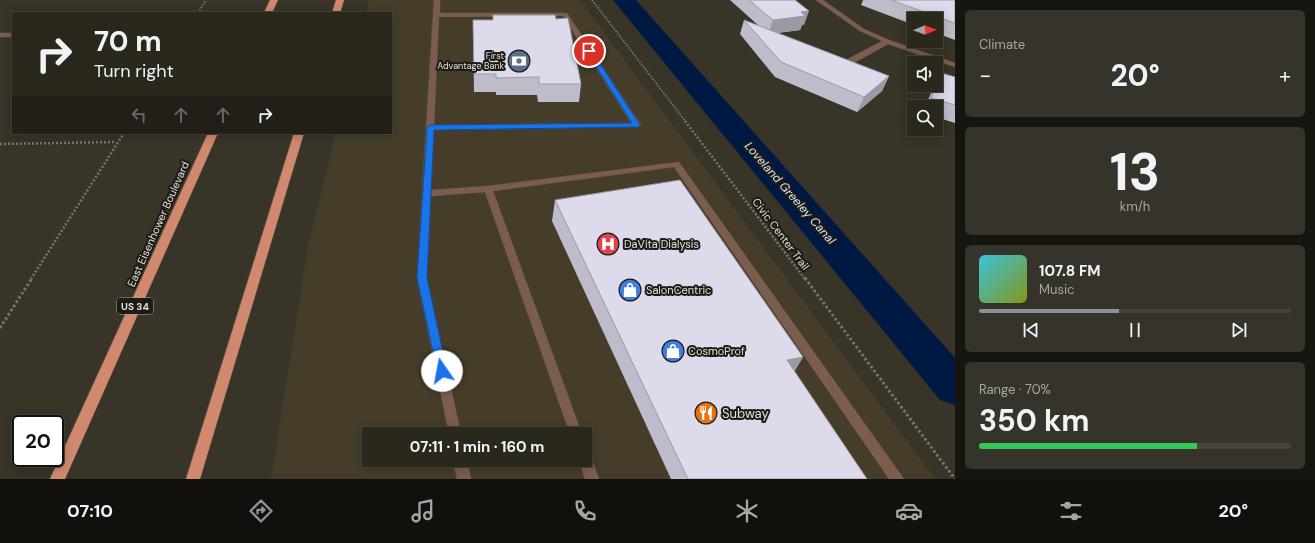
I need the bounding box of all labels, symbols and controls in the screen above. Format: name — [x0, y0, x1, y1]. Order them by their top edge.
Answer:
north arrow — [907, 12, 943, 48]
map controls — [907, 12, 943, 136]
text: 70 m — [94, 23, 162, 60]
icon: right — [28, 28, 80, 80]
pin — [572, 34, 606, 68]
text: Climate — [979, 36, 1025, 53]
icon: arrive — [578, 40, 600, 62]
bank icon: First Advantage Bank — [506, 48, 532, 74]
place label: First Advantage Bank — [437, 50, 504, 72]
button: sound — [907, 56, 943, 92]
text: 20° — [1110, 56, 1160, 95]
text: Turn right — [94, 59, 174, 83]
text: − — [979, 61, 991, 90]
text: + — [1279, 61, 1291, 90]
button: search — [907, 100, 943, 136]
icon: left — [128, 104, 150, 126]
icon: ahead — [170, 104, 192, 126]
icon: ahead — [212, 104, 234, 126]
icon: right — [254, 104, 276, 126]
water label: Loveland Greeley Canal — [741, 138, 839, 248]
text: 13 — [1110, 138, 1160, 206]
street label: East Eisenhower Boulevard — [124, 159, 192, 289]
street label: Civic Center Trail — [749, 195, 813, 273]
text: km/h — [1120, 198, 1150, 215]
hospital icon: DaVita Dialysis — [595, 231, 621, 257]
place label: DaVita Dialysis — [624, 237, 699, 251]
text: 107.8 FM — [1039, 261, 1101, 281]
shop icon: SalonCentric — [617, 277, 643, 303]
text: Music — [1039, 281, 1074, 298]
place label: SalonCentric — [646, 283, 711, 297]
road number: US 34 — [117, 298, 153, 314]
icon: previous — [1020, 319, 1042, 341]
icon: pause — [1124, 319, 1146, 341]
icon: next — [1228, 319, 1250, 341]
shop icon: CosmoProf — [660, 338, 686, 364]
place label: CosmoProf — [688, 344, 745, 358]
position arrow — [421, 350, 463, 392]
text: Range · 70% — [979, 381, 1051, 398]
restaurant icon: Subway — [693, 400, 719, 426]
text: 350 km — [979, 401, 1090, 440]
place label: Subway — [722, 405, 769, 422]
speed limit sign: 20 — [12, 415, 64, 467]
text: 07:11 · 1 min · 160 m — [410, 437, 544, 457]
icon: directions — [247, 497, 275, 525]
icon: music — [409, 497, 437, 525]
icon: phone — [571, 497, 599, 525]
icon: climate — [733, 497, 761, 525]
icon: car — [895, 497, 923, 525]
icon: filters — [1057, 497, 1085, 525]
text: 07:10 — [67, 499, 113, 523]
text: 20° — [1218, 499, 1248, 523]

